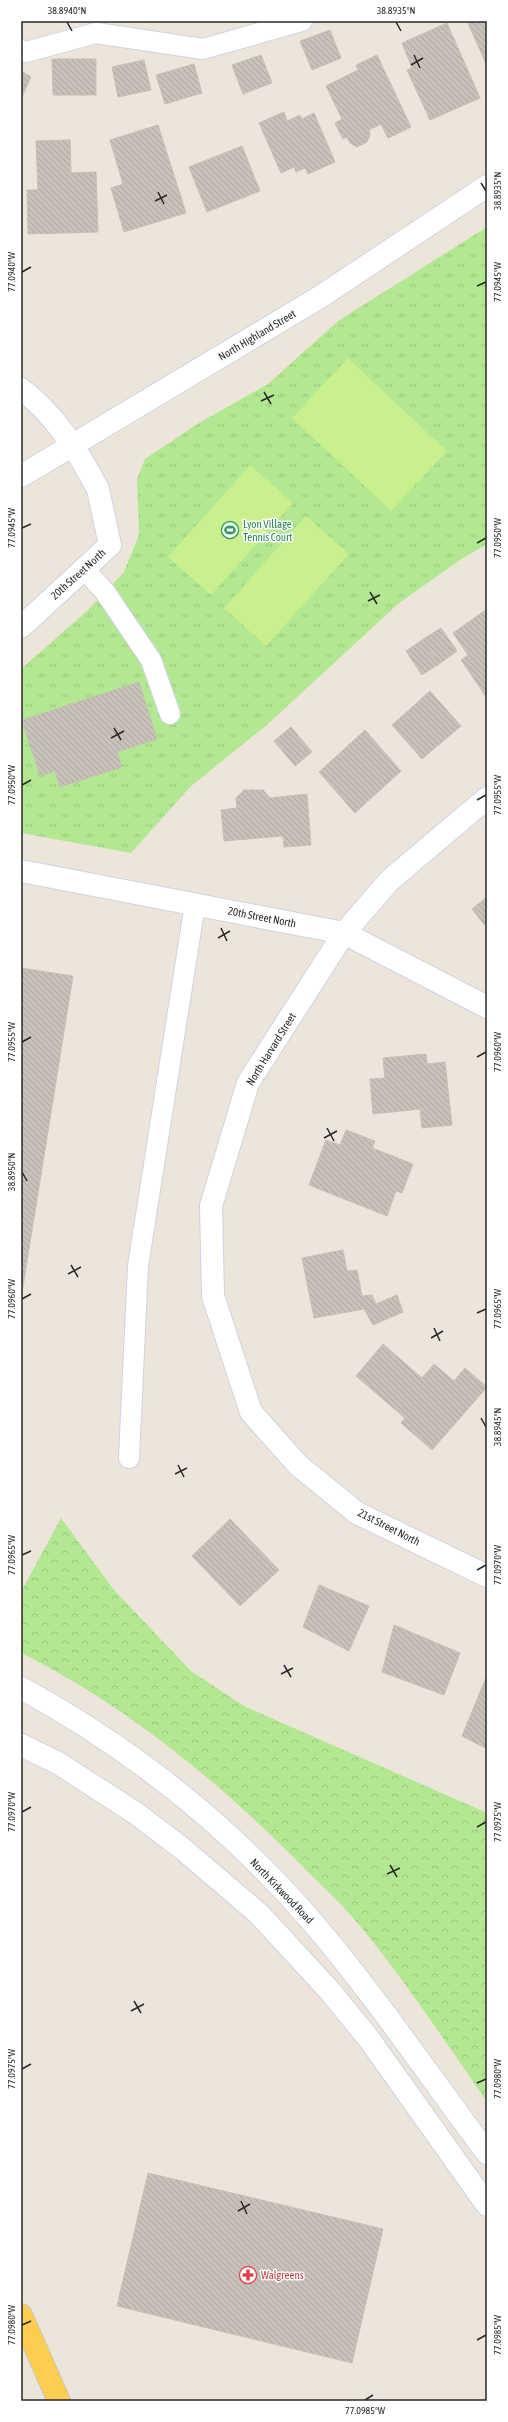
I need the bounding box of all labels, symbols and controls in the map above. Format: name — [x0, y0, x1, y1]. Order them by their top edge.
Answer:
text: 38.8940°N — [48, 5, 86, 16]
text: 38.8935°N — [377, 5, 415, 16]
text: 38.8935°N — [492, 172, 503, 210]
text: 77.0940°W — [6, 251, 17, 292]
text: 77.0945°W — [492, 261, 503, 302]
street label: North Highland Street — [216, 307, 298, 363]
text: 77.0945°W — [6, 507, 17, 548]
text: 77.0950°W — [492, 517, 503, 558]
place label: Lyon Village Tennis Court — [243, 518, 293, 543]
sports icon: Lyon Village Tennis Court — [220, 520, 240, 540]
street label: 20th Street North — [48, 546, 108, 602]
text: 77.0950°W — [6, 764, 17, 805]
text: 77.0955°W — [492, 774, 503, 815]
street label: 20th Street North — [227, 904, 297, 930]
street label: North Harvard Street — [244, 1011, 298, 1087]
text: 77.0955°W — [6, 1021, 17, 1062]
text: 77.0960°W — [492, 1031, 503, 1072]
text: 38.8950°N — [6, 1153, 17, 1191]
text: 77.0960°W — [6, 1278, 17, 1319]
text: 77.0965°W — [492, 1288, 503, 1329]
text: 38.8945°N — [492, 1408, 503, 1446]
street label: 21st Street North — [356, 1506, 422, 1548]
text: 77.0965°W — [6, 1534, 17, 1575]
text: 77.0970°W — [492, 1544, 503, 1585]
text: 77.0970°W — [6, 1791, 17, 1832]
text: 77.0975°W — [492, 1801, 503, 1842]
street label: North Kirkwood Road — [248, 1856, 316, 1926]
text: 77.0975°W — [6, 2048, 17, 2089]
text: 77.0980°W — [492, 2058, 503, 2099]
pharmacy icon: Walgreens — [238, 2265, 258, 2285]
place label: Walgreens — [261, 2269, 304, 2281]
text: 77.0980°W — [6, 2304, 17, 2345]
text: 77.0985°W — [492, 2314, 503, 2355]
text: 77.0985°W — [345, 2405, 386, 2416]

